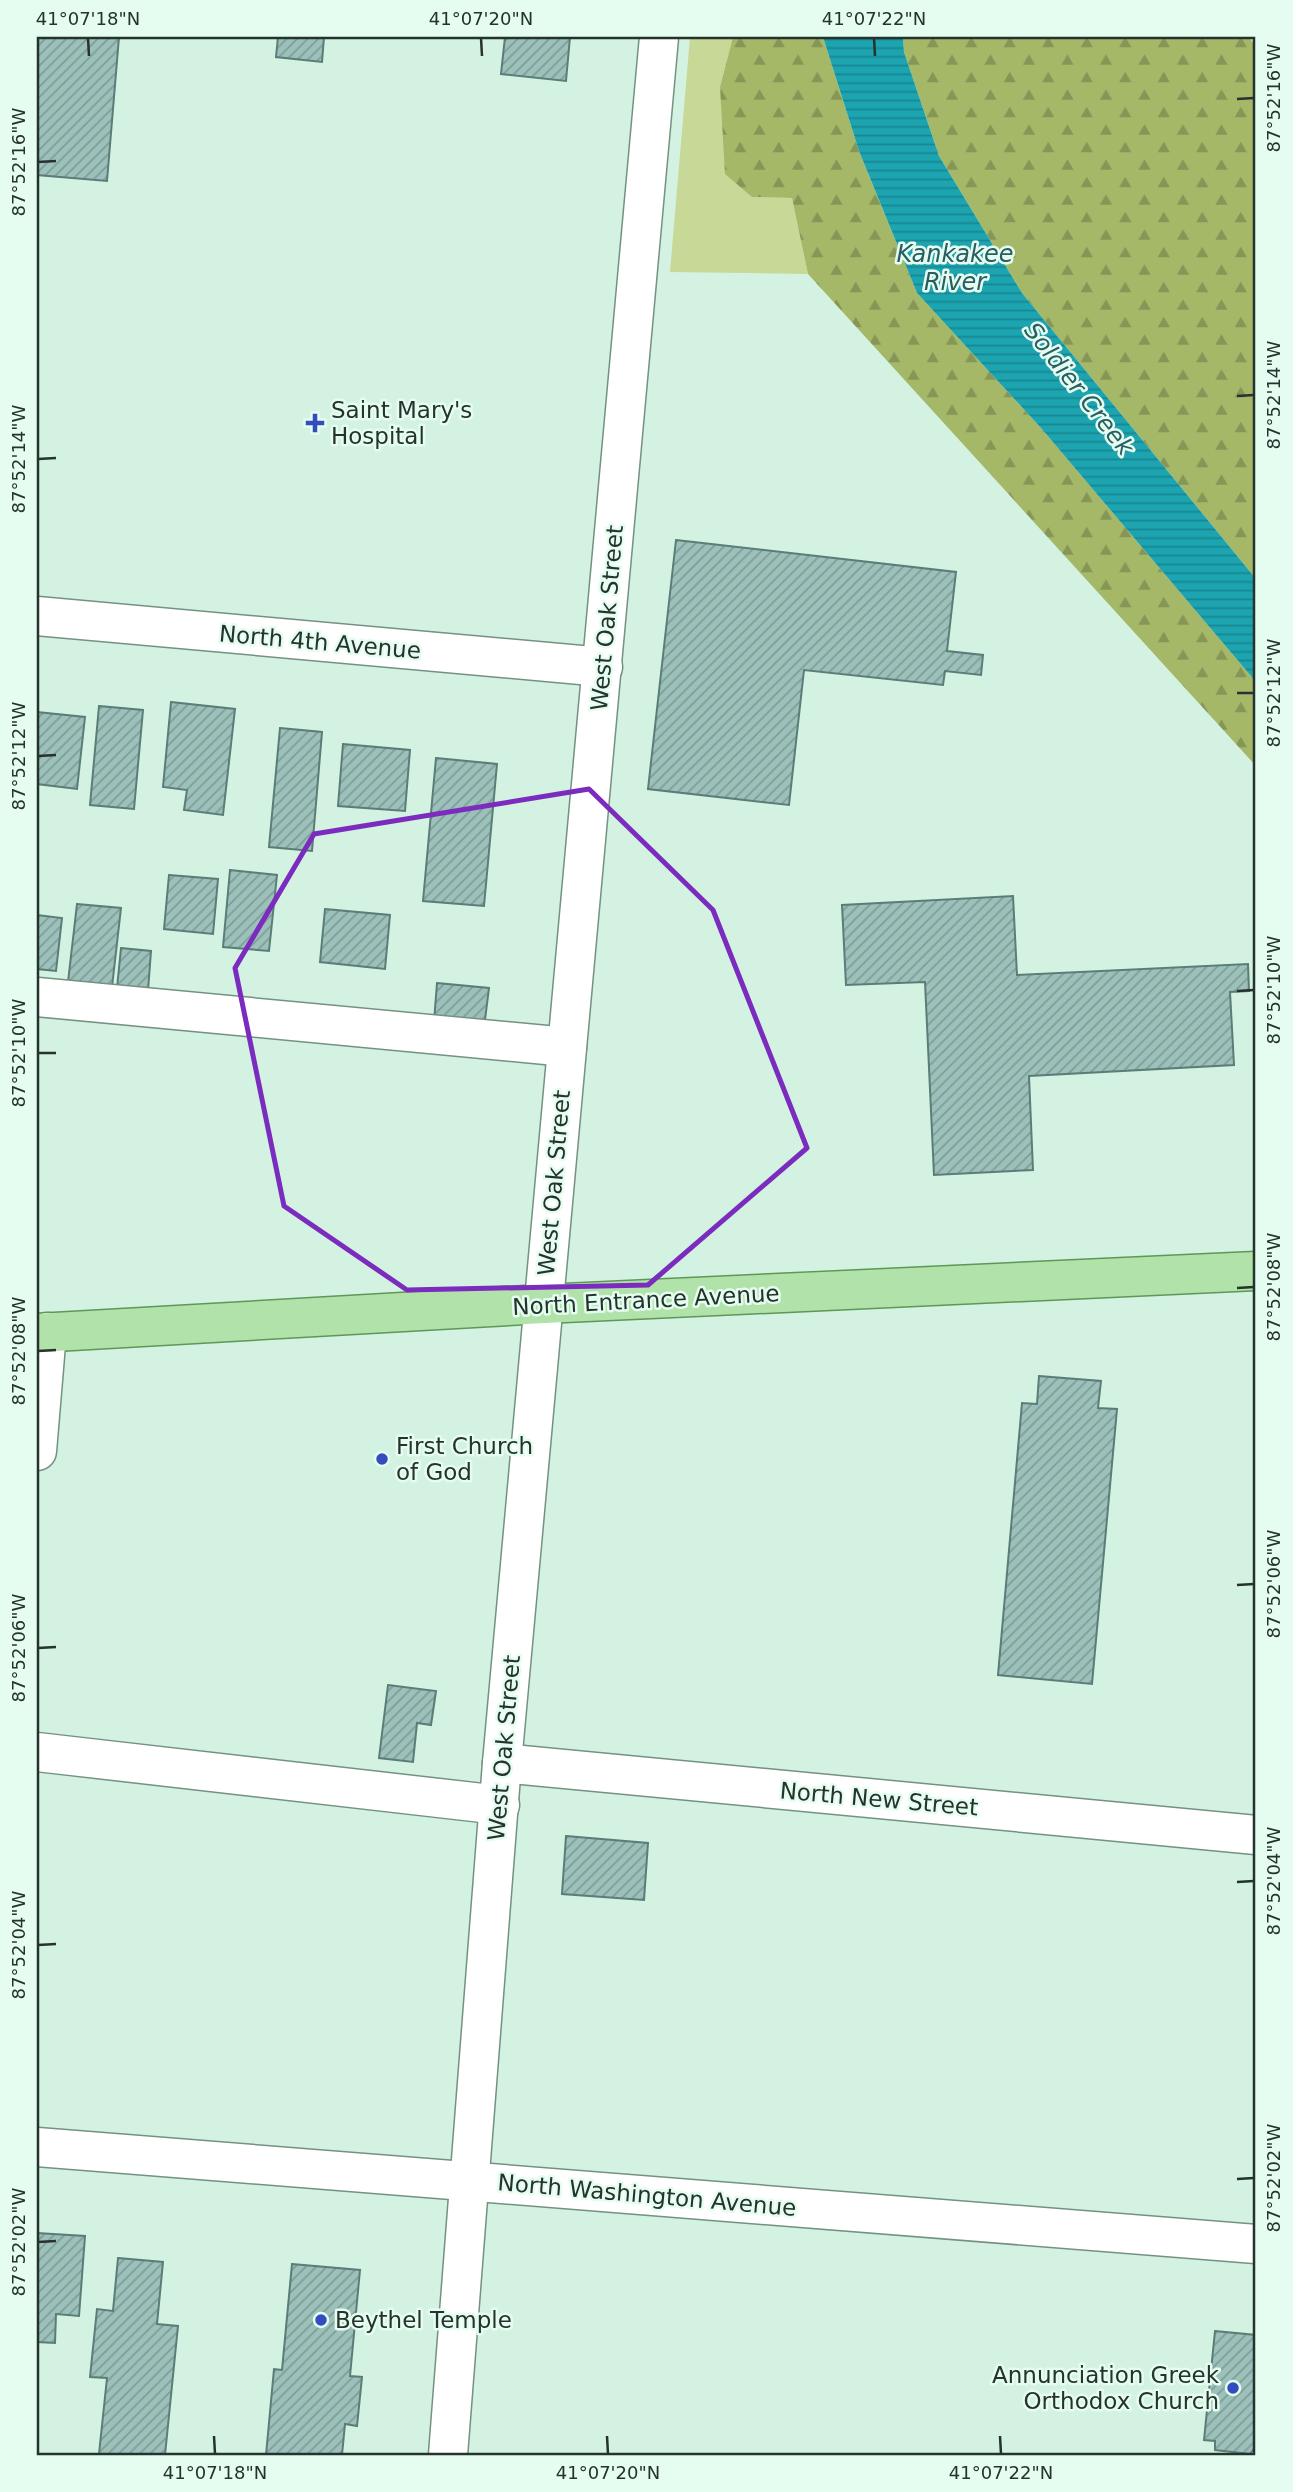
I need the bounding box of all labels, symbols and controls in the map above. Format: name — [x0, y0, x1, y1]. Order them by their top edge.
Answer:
text: 41°07'18"N — [36, 8, 140, 29]
text: 41°07'20"N — [429, 8, 533, 29]
text: 41°07'22"N — [822, 8, 926, 29]
text: 87°52'16"W — [1263, 43, 1284, 152]
text: 87°52'16"W — [8, 107, 29, 216]
water label: Kankakee River — [897, 240, 1013, 296]
water label: Soldier Creek — [1018, 317, 1140, 462]
text: 87°52'14"W — [1263, 340, 1284, 449]
place label: Saint Mary's Hospital — [331, 397, 472, 449]
text: 87°52'14"W — [8, 404, 29, 513]
marker: Saint Mary's Hospital — [305, 413, 325, 433]
street label: West Oak Street — [586, 524, 628, 712]
street label: North 4th Avenue — [218, 620, 422, 664]
text: 87°52'12"W — [1263, 638, 1284, 747]
text: 87°52'12"W — [8, 701, 29, 810]
text: 87°52'10"W — [1263, 935, 1284, 1044]
text: 87°52'10"W — [8, 998, 29, 1107]
street label: West Oak Street — [533, 1089, 575, 1277]
text: 87°52'08"W — [1263, 1232, 1284, 1341]
street label: North Entrance Avenue — [512, 1280, 780, 1320]
text: 87°52'08"W — [8, 1296, 29, 1405]
place label: First Church of God — [396, 1433, 533, 1485]
marker: First Church of God — [374, 1451, 390, 1467]
text: 87°52'06"W — [1263, 1529, 1284, 1638]
text: 87°52'06"W — [8, 1593, 29, 1702]
street label: West Oak Street — [483, 1654, 525, 1842]
street label: North New Street — [779, 1777, 979, 1821]
text: 87°52'04"W — [1263, 1826, 1284, 1935]
text: 87°52'04"W — [8, 1890, 29, 1999]
text: 87°52'02"W — [1263, 2123, 1284, 2232]
street label: North Washington Avenue — [497, 2169, 797, 2221]
text: 87°52'02"W — [8, 2187, 29, 2296]
place label: Beythel Temple — [335, 2307, 512, 2333]
marker: Beythel Temple — [313, 2312, 329, 2328]
place label: Annunciation Greek Orthodox Church — [992, 2362, 1220, 2414]
marker: Annunciation Greek Orthodox Church — [1225, 2380, 1241, 2396]
text: 41°07'18"N — [163, 2462, 267, 2483]
text: 41°07'20"N — [556, 2462, 660, 2483]
text: 41°07'22"N — [949, 2462, 1053, 2483]

